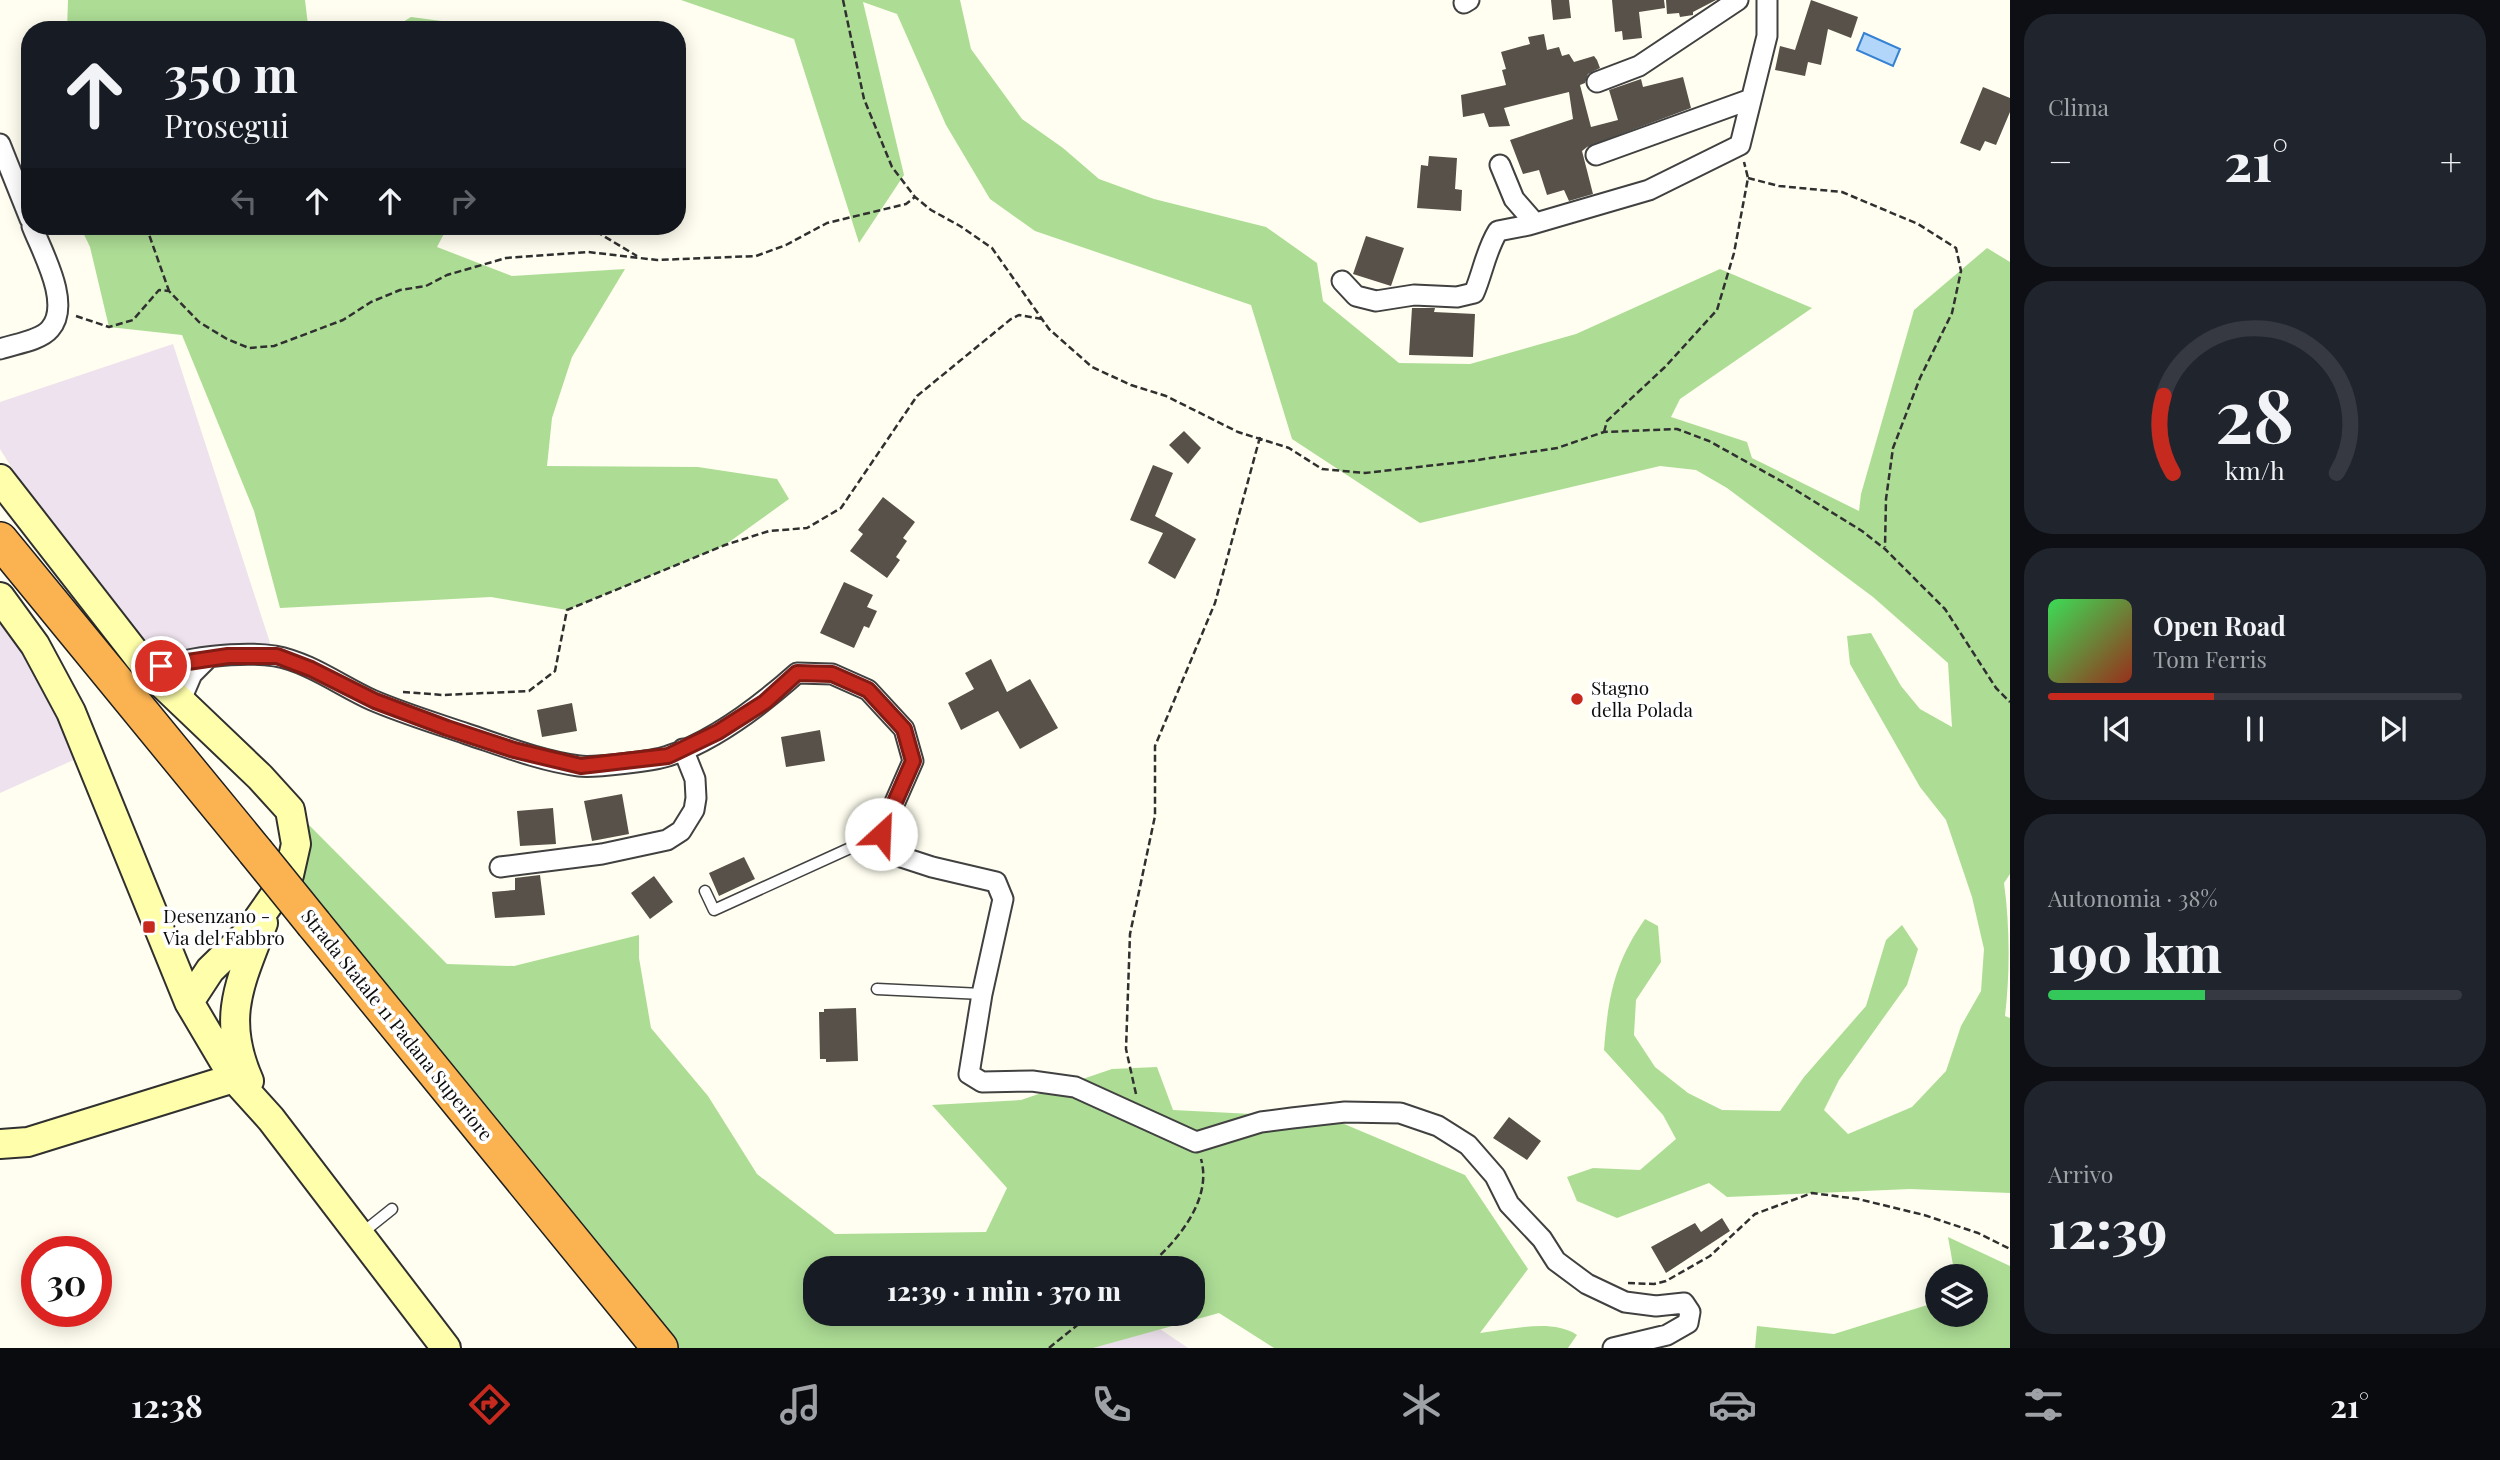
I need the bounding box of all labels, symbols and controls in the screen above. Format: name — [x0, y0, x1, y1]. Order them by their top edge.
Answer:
text: 350 m — [164, 40, 298, 105]
icon: ahead — [49, 49, 140, 140]
text: Clima — [2048, 91, 2109, 122]
text: Prosegui — [164, 103, 289, 146]
text: 21° — [2224, 126, 2288, 195]
text: − — [2048, 135, 2073, 186]
text: + — [2440, 135, 2462, 186]
icon: left — [225, 182, 263, 220]
icon: ahead — [298, 182, 336, 220]
icon: ahead — [371, 182, 409, 220]
icon: right — [444, 182, 482, 220]
text: 28 — [2216, 365, 2294, 462]
text: km/h — [2225, 453, 2285, 486]
text: Open Road — [2153, 608, 2286, 643]
pin — [131, 636, 191, 696]
text: Tom Ferris — [2153, 643, 2267, 674]
icon: arrive — [142, 647, 180, 685]
place label: Stagno della Polada — [1591, 674, 1694, 722]
marker: Stagno della Polada — [1569, 691, 1585, 707]
icon: previous — [2098, 710, 2136, 748]
icon: pause — [2236, 710, 2274, 748]
icon: next — [2374, 710, 2412, 748]
position arrow — [844, 797, 918, 871]
text: Autonomia · 38% — [2048, 882, 2218, 913]
place label: Desenzano - Via del Fabbro — [162, 902, 285, 950]
street label: Strada Statale 11 Padana Superiore — [296, 903, 500, 1146]
text: 190 km — [2048, 917, 2222, 986]
marker: Desenzano - Via del Fabbro — [141, 919, 157, 935]
text: Arrivo — [2048, 1158, 2113, 1189]
text: 12:39 — [2048, 1193, 2167, 1262]
speed limit sign: 30 — [21, 1236, 112, 1327]
map controls — [1925, 1264, 1988, 1327]
button: layers — [1925, 1264, 1988, 1327]
text: 12:39 · 1 min · 370 m — [887, 1273, 1121, 1308]
icon: directions — [465, 1380, 514, 1429]
icon: music — [776, 1380, 825, 1429]
icon: phone — [1087, 1380, 1136, 1429]
icon: climate — [1397, 1380, 1446, 1429]
icon: car — [1708, 1380, 1757, 1429]
icon: filters — [2019, 1380, 2068, 1429]
text: 12:38 — [131, 1383, 203, 1426]
text: 21° — [2330, 1383, 2369, 1426]

